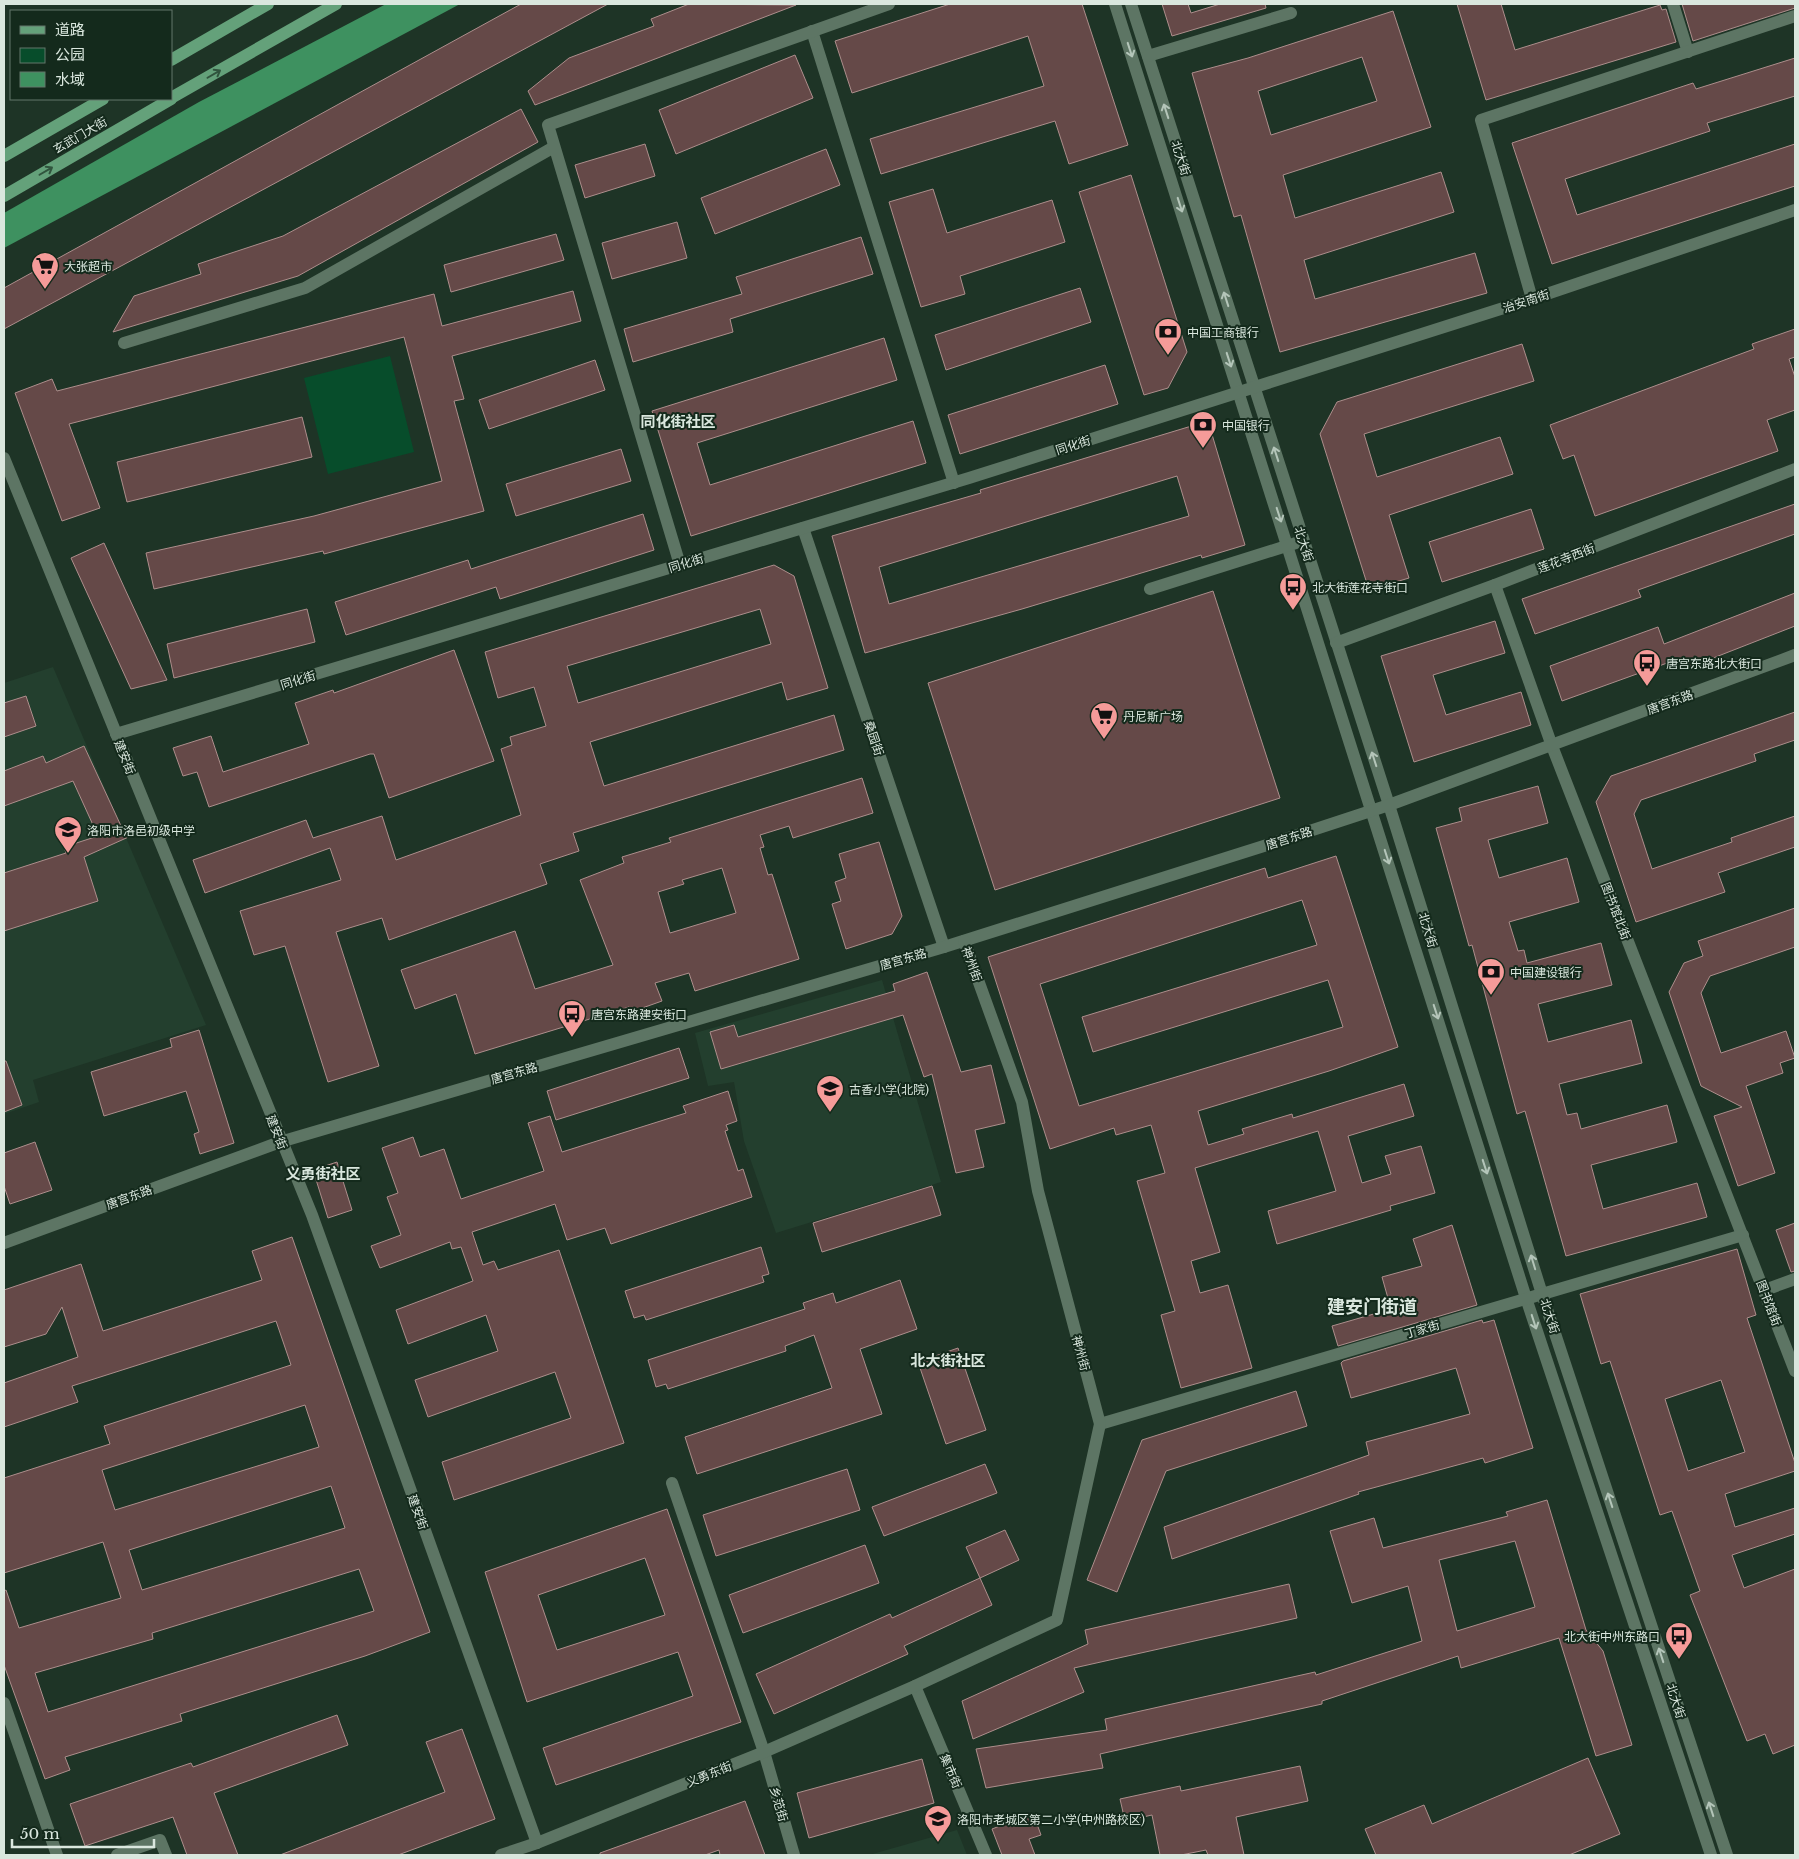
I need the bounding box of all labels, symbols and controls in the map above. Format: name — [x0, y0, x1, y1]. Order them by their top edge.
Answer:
legend — [10, 10, 172, 100]
text: 道路 — [55, 20, 85, 39]
one-way arrow — [1126, 42, 1136, 58]
text: 公园 — [55, 45, 85, 64]
one-way arrow — [206, 69, 221, 79]
text: 水域 — [55, 70, 85, 89]
one-way arrow — [1160, 104, 1170, 120]
street label: 玄武门大街 — [50, 114, 110, 156]
street label: 北大街 — [1168, 139, 1194, 177]
one-way arrow — [38, 166, 53, 176]
one-way arrow — [1176, 197, 1185, 212]
supermarket icon: 大张超市 — [30, 251, 60, 290]
place label: 大张超市 — [64, 259, 112, 274]
street label: 治安南街 — [1501, 286, 1551, 316]
one-way arrow — [1221, 292, 1231, 308]
bank icon: 中国工商银行 — [1153, 317, 1183, 356]
place label: 中国工商银行 — [1187, 325, 1259, 340]
one-way arrow — [1225, 351, 1235, 367]
bank icon: 中国银行 — [1188, 410, 1218, 449]
district label: 同化街社区 — [640, 412, 716, 431]
place label: 中国银行 — [1222, 418, 1270, 433]
street label: 同化街 — [1054, 432, 1092, 458]
one-way arrow — [1271, 447, 1280, 462]
one-way arrow — [1274, 506, 1284, 522]
street label: 北大街 — [1291, 525, 1317, 563]
street label: 莲花寺西街 — [1535, 540, 1597, 576]
street label: 同化街 — [667, 551, 705, 575]
bus stop icon: 北大街莲花寺街口 — [1278, 572, 1308, 611]
place label: 北大街莲花寺街口 — [1312, 580, 1408, 595]
bus stop icon: 唐宫东路北大街口 — [1632, 648, 1662, 687]
place label: 唐宫东路北大街口 — [1666, 656, 1762, 671]
street label: 同化街 — [279, 668, 317, 692]
street label: 唐宫东路 — [1645, 687, 1695, 717]
supermarket icon: 丹尼斯广场 — [1089, 701, 1119, 740]
place label: 丹尼斯广场 — [1123, 709, 1183, 724]
street label: 桑园街 — [861, 719, 887, 757]
street label: 建安街 — [111, 737, 139, 777]
one-way arrow — [1368, 751, 1378, 767]
school or university icon: 洛阳市洛邑初级中学 — [53, 815, 83, 854]
place label: 洛阳市洛邑初级中学 — [87, 823, 195, 838]
street label: 唐宫东路 — [1264, 823, 1314, 853]
one-way arrow — [1383, 849, 1392, 864]
street label: 图书馆北街 — [1598, 880, 1634, 942]
street label: 北大街 — [1416, 911, 1440, 949]
street label: 唐宫东路 — [878, 945, 928, 973]
street label: 神州街 — [959, 945, 985, 983]
bank icon: 中国建设银行 — [1476, 957, 1506, 996]
place label: 中国建设银行 — [1510, 965, 1582, 980]
bus stop icon: 唐宫东路建安街口 — [557, 999, 587, 1038]
one-way arrow — [1432, 1004, 1441, 1019]
place label: 唐宫东路建安街口 — [591, 1007, 687, 1022]
street label: 唐宫东路 — [489, 1059, 539, 1087]
school or university icon: 古香小学(北院) — [815, 1074, 845, 1113]
place label: 古香小学(北院) — [849, 1082, 929, 1097]
street label: 建安街 — [263, 1112, 291, 1152]
one-way arrow — [1480, 1159, 1490, 1175]
district label: 义勇街社区 — [285, 1164, 361, 1183]
street label: 唐宫东路 — [104, 1182, 154, 1212]
one-way arrow — [1527, 1255, 1537, 1271]
street label: 图书馆街 — [1753, 1278, 1785, 1328]
district label: 建安门街道 — [1327, 1296, 1417, 1318]
street label: 北大街 — [1537, 1297, 1563, 1335]
one-way arrow — [1530, 1314, 1539, 1329]
street label: 丁家街 — [1403, 1317, 1441, 1341]
street label: 神州街 — [1069, 1334, 1093, 1372]
district label: 北大街社区 — [910, 1351, 986, 1370]
street label: 建安街 — [405, 1493, 431, 1531]
one-way arrow — [1605, 1493, 1614, 1508]
bus stop icon: 北大街中州东路口 — [1664, 1621, 1694, 1660]
place label: 北大街中州东路口 — [1564, 1629, 1660, 1644]
one-way arrow — [1655, 1647, 1665, 1663]
street label: 北大街 — [1663, 1682, 1689, 1720]
street label: 集市街 — [937, 1751, 965, 1791]
street label: 义勇东街 — [684, 1758, 734, 1790]
street label: 乡范街 — [767, 1785, 791, 1823]
one-way arrow — [1706, 1801, 1716, 1817]
school or university icon: 洛阳市老城区第二小学(中州路校区) — [923, 1804, 953, 1843]
place label: 洛阳市老城区第二小学(中州路校区) — [957, 1812, 1145, 1827]
scale bar — [12, 1816, 155, 1848]
text: 50 m — [20, 1824, 60, 1843]

